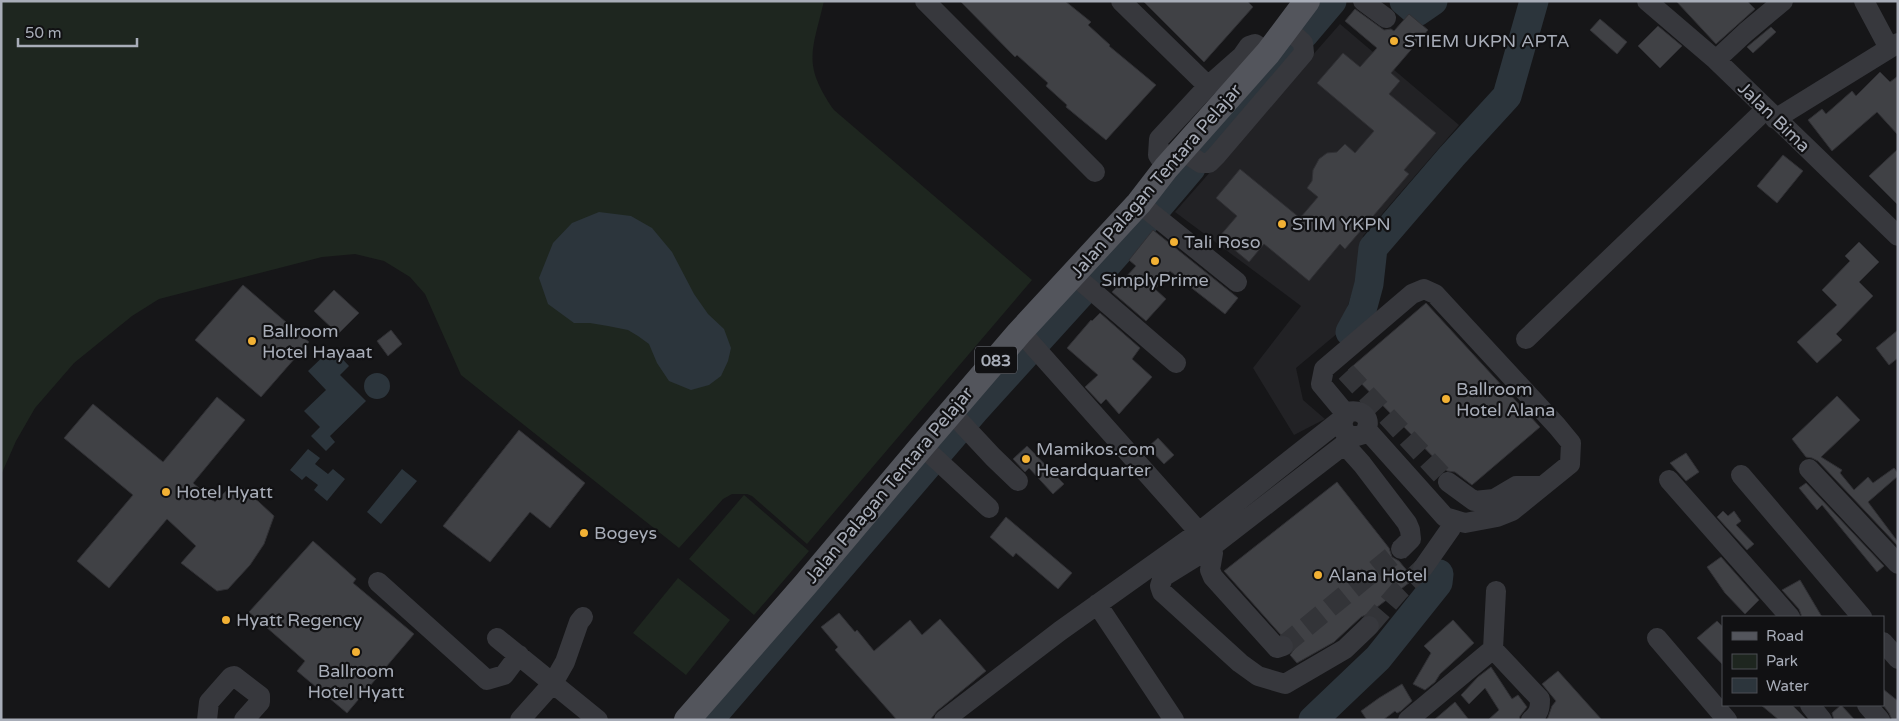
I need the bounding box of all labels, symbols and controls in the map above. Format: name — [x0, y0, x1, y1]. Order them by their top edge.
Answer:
scale bar — [18, 15, 136, 47]
text: 50 m — [25, 24, 62, 42]
place label: STIEM UKPN APTA — [1404, 30, 1570, 52]
marker: STIEM UKPN APTA — [1388, 35, 1400, 47]
street label: Jalan Bima — [1733, 77, 1815, 157]
street label: Jalan Palagan Tentara Pelajar — [1066, 79, 1246, 282]
place label: STIM YKPN — [1292, 213, 1391, 235]
marker: STIM YKPN — [1276, 218, 1288, 230]
place label: Tali Roso — [1184, 231, 1261, 253]
marker: Tali Roso — [1168, 236, 1180, 248]
marker: SimplyPrime — [1149, 255, 1161, 267]
place label: SimplyPrime — [1101, 269, 1209, 291]
place label: Ballroom Hotel Hayaat — [262, 320, 372, 363]
marker: Ballroom Hotel Hayaat — [246, 335, 258, 347]
road number: 083 — [975, 346, 1017, 374]
place label: Ballroom Hotel Alana — [1456, 378, 1555, 421]
street label: Jalan Palagan Tentara Pelajar — [800, 382, 978, 588]
marker: Ballroom Hotel Alana — [1440, 393, 1452, 405]
place label: Mamikos.com Heardquarter — [1036, 438, 1155, 481]
marker: Mamikos.com Heardquarter — [1020, 453, 1032, 465]
place label: Hotel Hyatt — [176, 481, 273, 503]
marker: Hotel Hyatt — [160, 486, 172, 498]
place label: Bogeys — [594, 522, 657, 544]
marker: Bogeys — [578, 527, 590, 539]
place label: Alana Hotel — [1328, 564, 1427, 586]
marker: Alana Hotel — [1312, 569, 1324, 581]
place label: Hyatt Regency — [236, 609, 362, 631]
marker: Hyatt Regency — [220, 614, 232, 626]
legend — [1722, 616, 1884, 706]
text: Road — [1766, 627, 1804, 645]
marker: Ballroom Hotel Hyatt — [350, 646, 362, 658]
text: Park — [1766, 652, 1798, 670]
place label: Ballroom Hotel Hyatt — [308, 660, 405, 703]
text: Water — [1766, 677, 1809, 695]

